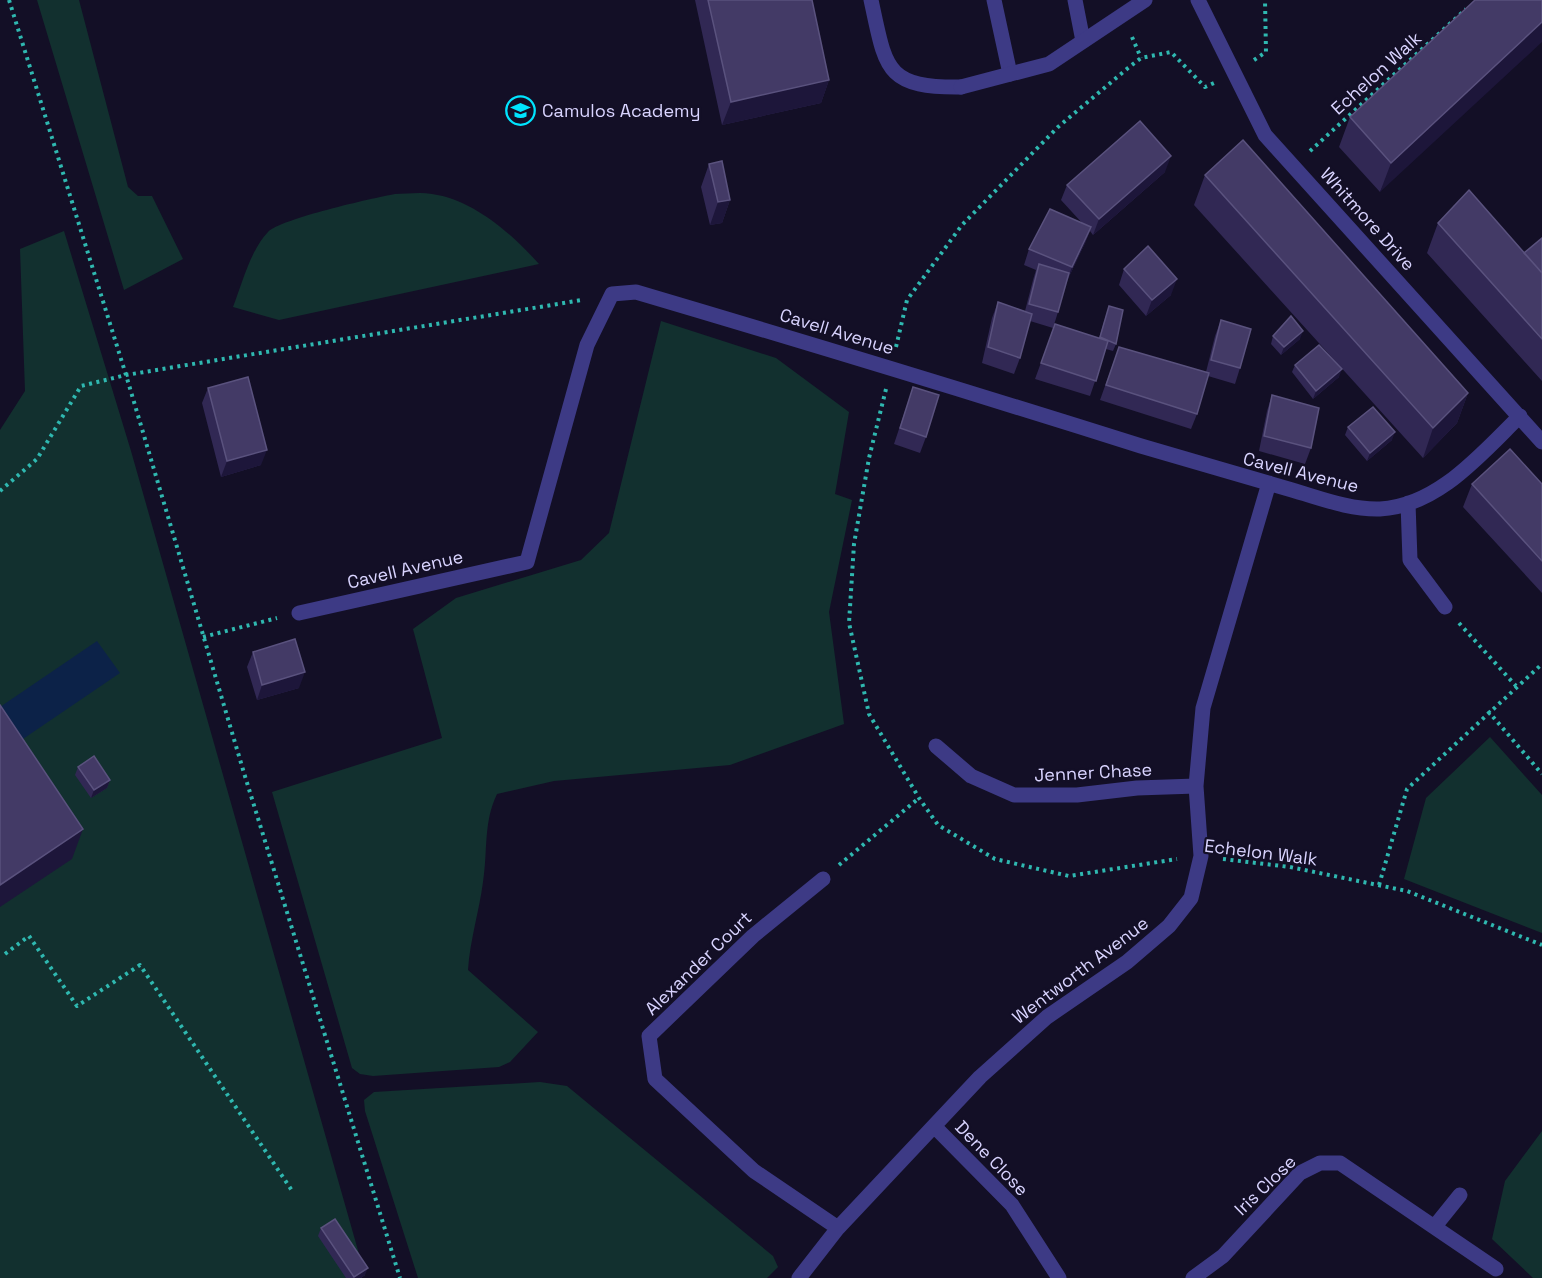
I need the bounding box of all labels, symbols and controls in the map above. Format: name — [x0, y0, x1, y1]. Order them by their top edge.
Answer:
street label: Echelon Walk — [1326, 26, 1426, 120]
school or university icon: Camulos Academy — [505, 94, 537, 126]
place label: Camulos Academy — [542, 99, 700, 122]
street label: Whitmore Drive — [1316, 163, 1420, 275]
street label: Cavell Avenue — [777, 303, 897, 359]
street label: Cavell Avenue — [1241, 447, 1361, 497]
street label: Cavell Avenue — [345, 544, 465, 594]
street label: Jenner Chase — [1033, 757, 1153, 787]
street label: Echelon Walk — [1203, 834, 1319, 870]
street label: Alexander Court — [640, 906, 756, 1020]
street label: Wentworth Avenue — [1007, 911, 1153, 1029]
street label: Dene Close — [950, 1115, 1034, 1201]
street label: Iris Close — [1229, 1150, 1301, 1220]

